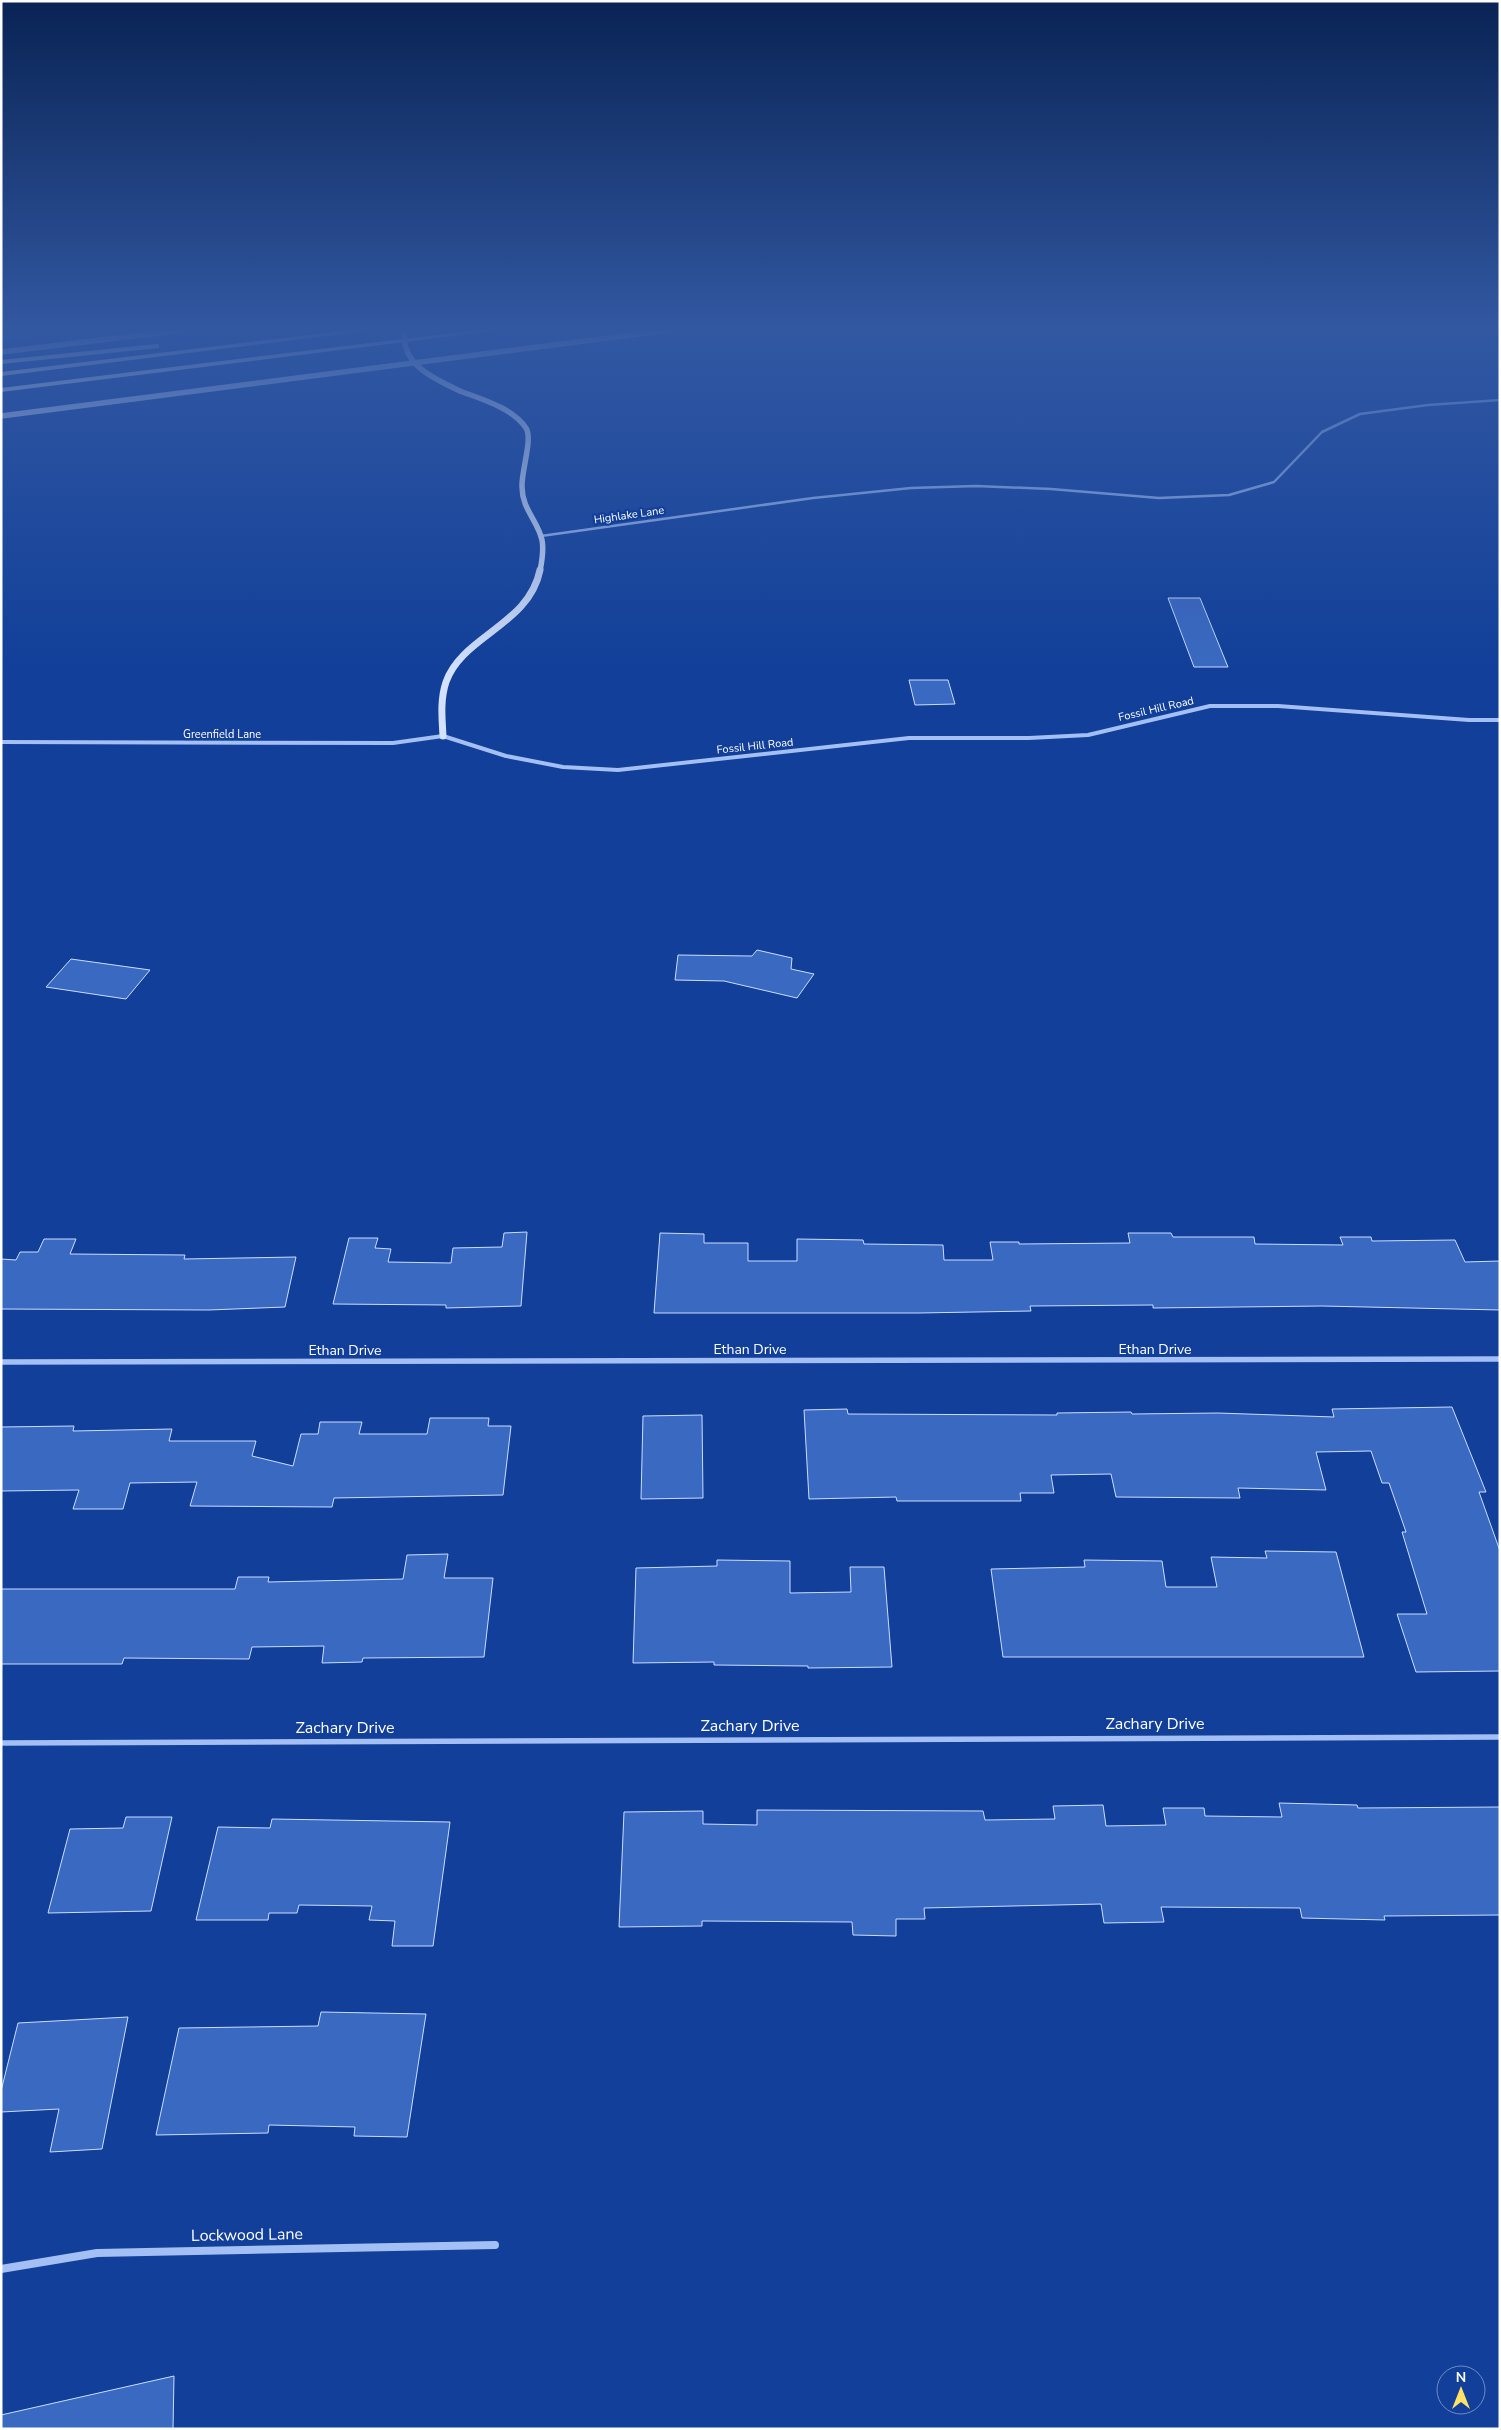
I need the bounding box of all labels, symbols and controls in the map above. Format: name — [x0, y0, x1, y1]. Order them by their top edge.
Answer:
street label: Highlake Lane — [593, 503, 665, 527]
street label: Fossil Hill Road — [1117, 693, 1195, 725]
street label: Greenfield Lane — [183, 727, 261, 742]
street label: Fossil Hill Road — [716, 735, 794, 757]
street label: Ethan Drive — [713, 1340, 787, 1359]
street label: Ethan Drive — [1118, 1340, 1192, 1359]
street label: Ethan Drive — [308, 1341, 382, 1360]
street label: Zachary Drive — [1105, 1713, 1205, 1735]
street label: Zachary Drive — [700, 1715, 800, 1737]
street label: Zachary Drive — [295, 1717, 395, 1739]
street label: Lockwood Lane — [191, 2223, 303, 2247]
north arrow — [1436, 2365, 1486, 2415]
text: N — [1456, 2368, 1466, 2387]

